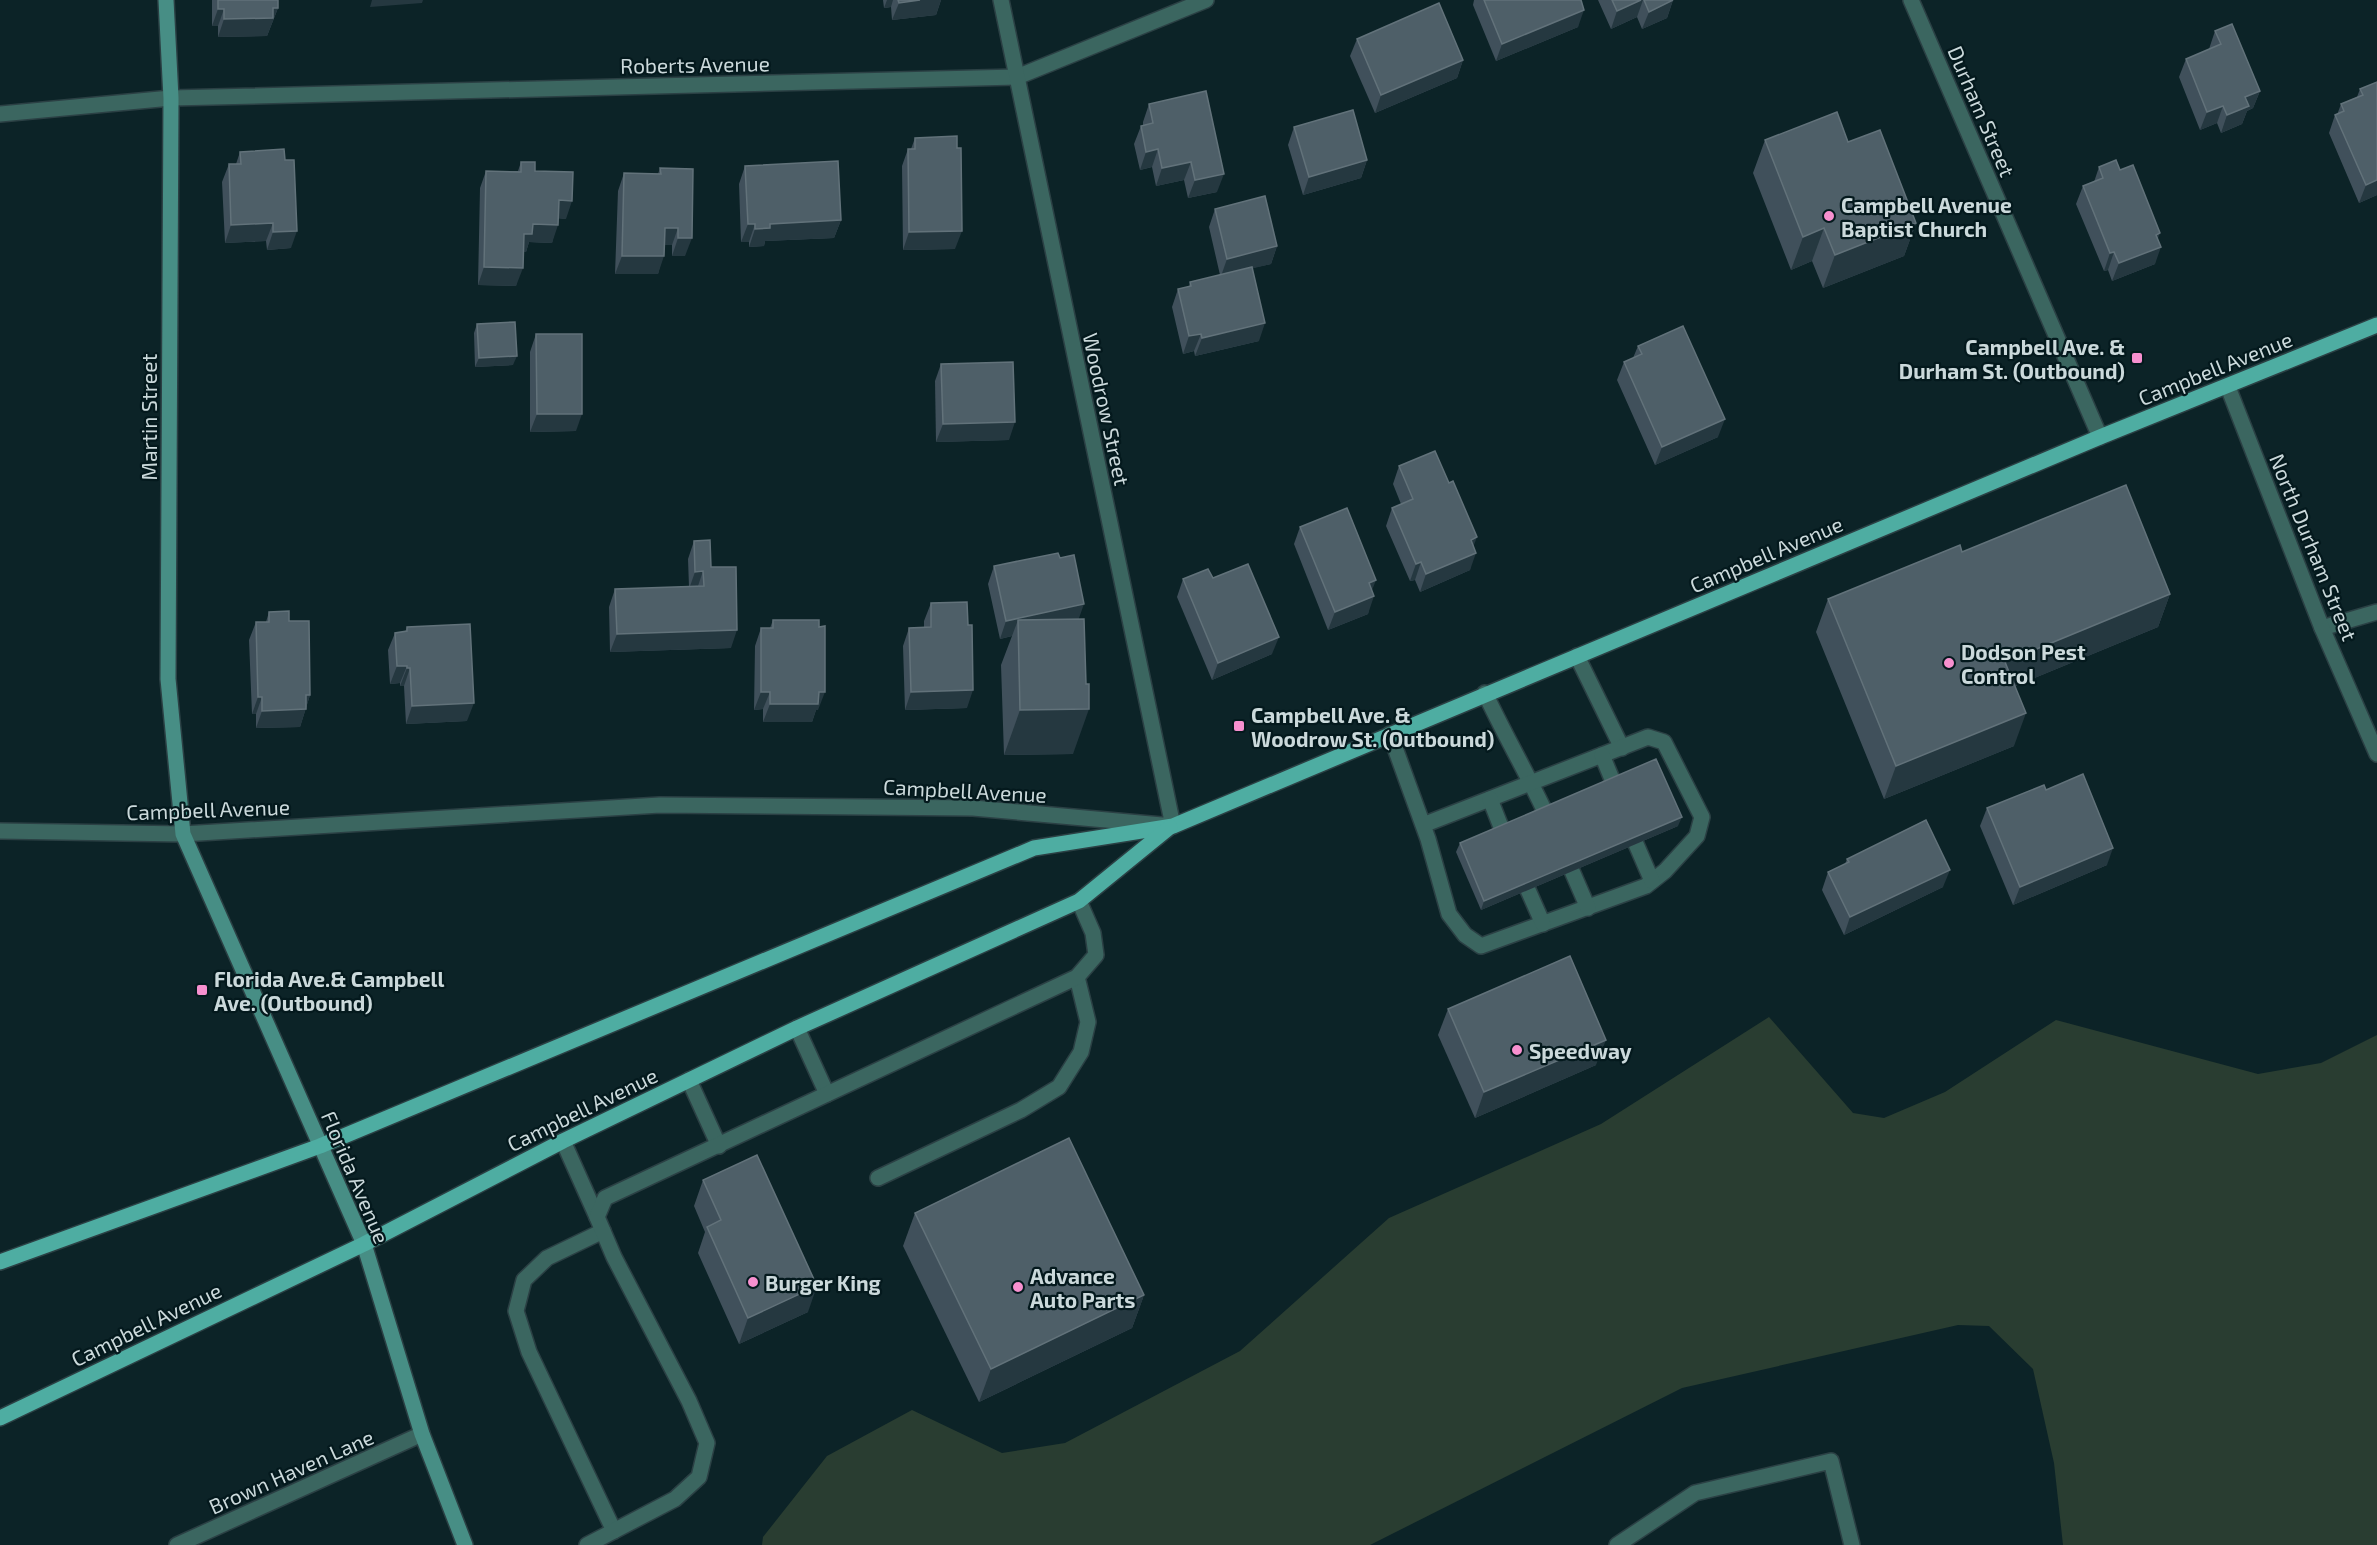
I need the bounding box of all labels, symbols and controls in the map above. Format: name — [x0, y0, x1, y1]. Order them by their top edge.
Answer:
street label: Durham Street — [1943, 42, 2021, 180]
street label: Roberts Avenue — [620, 50, 770, 78]
place label: Campbell Avenue Baptist Church — [1841, 192, 2012, 241]
marker: Campbell Avenue Baptist Church — [1822, 209, 1836, 223]
street label: Campbell Avenue — [2134, 326, 2296, 410]
street label: Woodrow Street — [1079, 330, 1135, 488]
place label: Campbell Ave. & Durham St. (Outbound) — [1899, 334, 2125, 383]
marker: Campbell Ave. & Durham St. (Outbound) — [2130, 351, 2144, 365]
street label: Martin Street — [136, 354, 161, 480]
street label: North Durham Street — [2265, 450, 2363, 644]
street label: Campbell Avenue — [1686, 510, 1846, 598]
place label: Dodson Pest Control — [1961, 639, 2086, 688]
marker: Dodson Pest Control — [1942, 656, 1956, 670]
place label: Campbell Ave. & Woodrow St. (Outbound) — [1251, 702, 1494, 751]
marker: Campbell Ave. & Woodrow St. (Outbound) — [1232, 719, 1246, 733]
street label: Campbell Avenue — [883, 773, 1047, 807]
street label: Campbell Avenue — [126, 794, 290, 824]
place label: Florida Ave.& Campbell Ave. (Outbound) — [214, 966, 444, 1015]
marker: Florida Ave.& Campbell Ave. (Outbound) — [195, 983, 209, 997]
place label: Speedway — [1529, 1038, 1632, 1064]
marker: Speedway — [1510, 1043, 1524, 1057]
street label: Campbell Avenue — [503, 1062, 661, 1156]
street label: Florida Avenue — [317, 1107, 395, 1247]
place label: Advance Auto Parts — [1030, 1263, 1135, 1312]
place label: Burger King — [765, 1270, 881, 1295]
marker: Burger King — [746, 1275, 760, 1289]
street label: Campbell Avenue — [67, 1277, 225, 1371]
marker: Advance Auto Parts — [1011, 1280, 1025, 1294]
street label: Brown Haven Lane — [205, 1423, 377, 1519]

